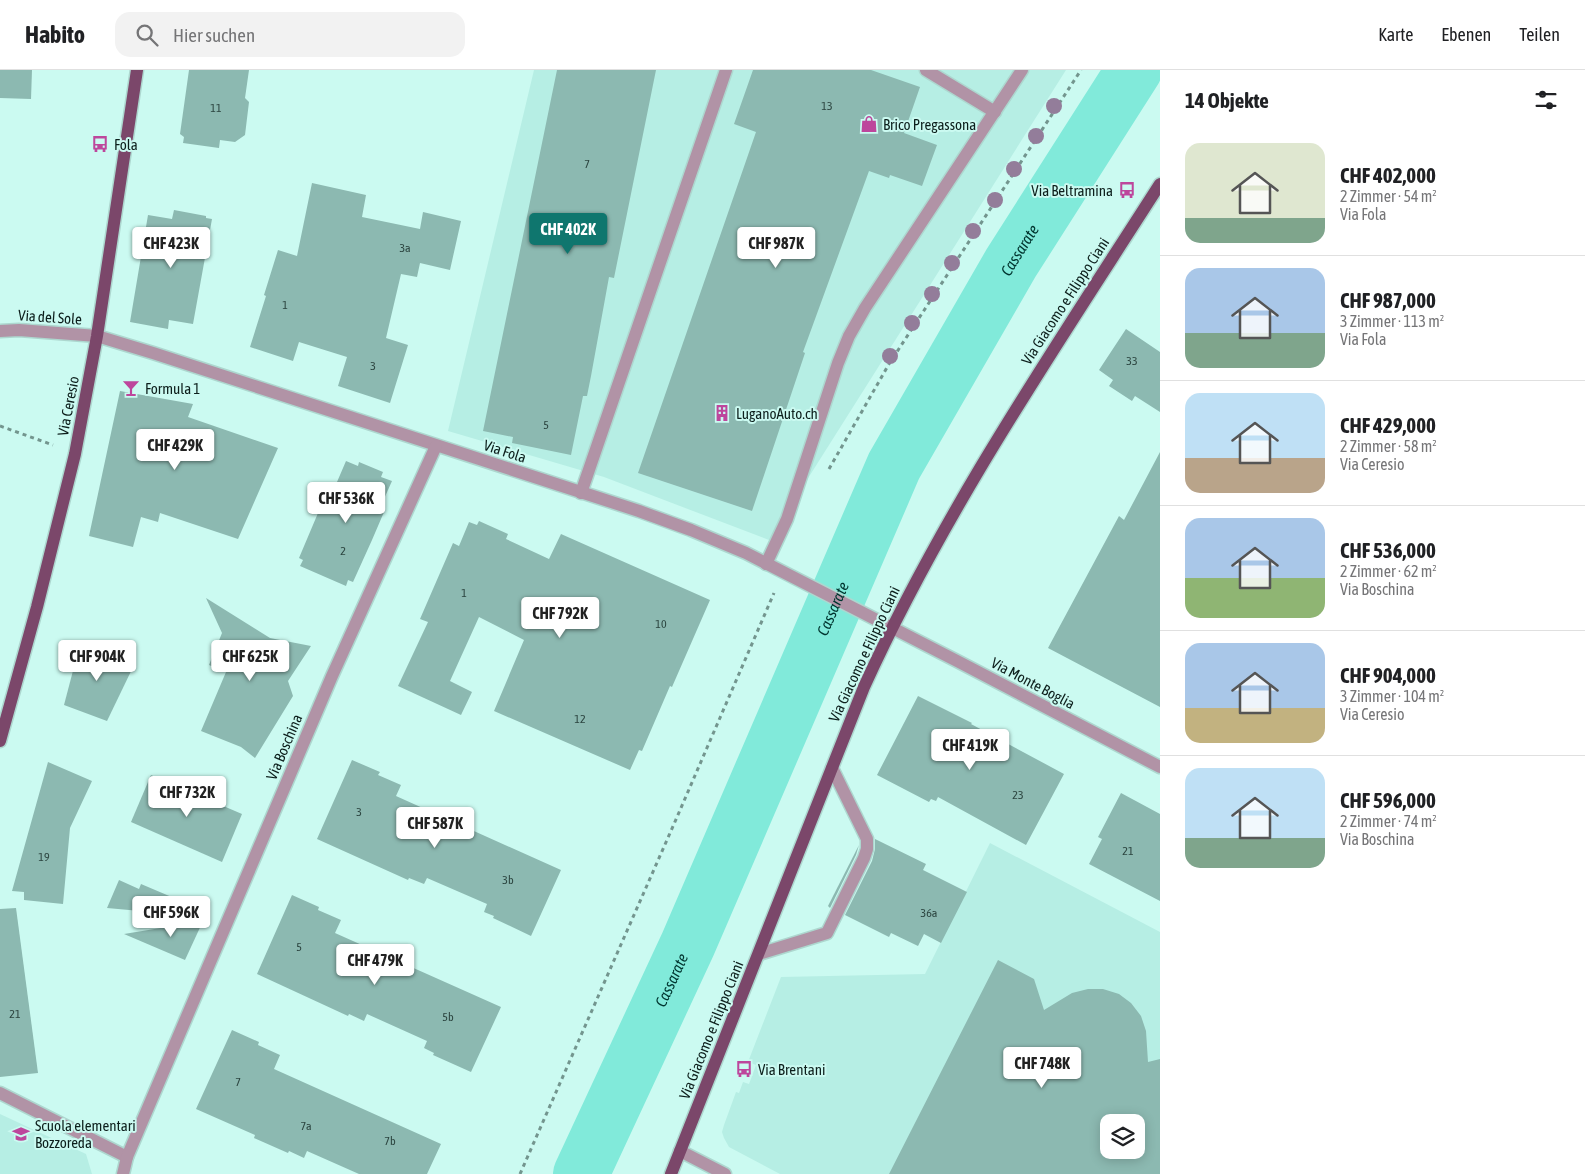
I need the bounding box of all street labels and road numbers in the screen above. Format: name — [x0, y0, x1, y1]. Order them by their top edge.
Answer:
street label: Via Giacomo e Filippo Ciani — [1018, 234, 1112, 368]
street label: Via del Sole — [18, 306, 83, 328]
street label: Via Ceresio — [54, 375, 82, 437]
street label: Via Fola — [482, 436, 528, 466]
street label: Via Giacomo e Filippo Ciani — [825, 583, 903, 725]
street label: Via Monte Boglia — [988, 654, 1078, 712]
street label: Via Boschina — [263, 712, 305, 782]
street label: Via Giacomo e Filippo Ciani — [675, 958, 747, 1102]

